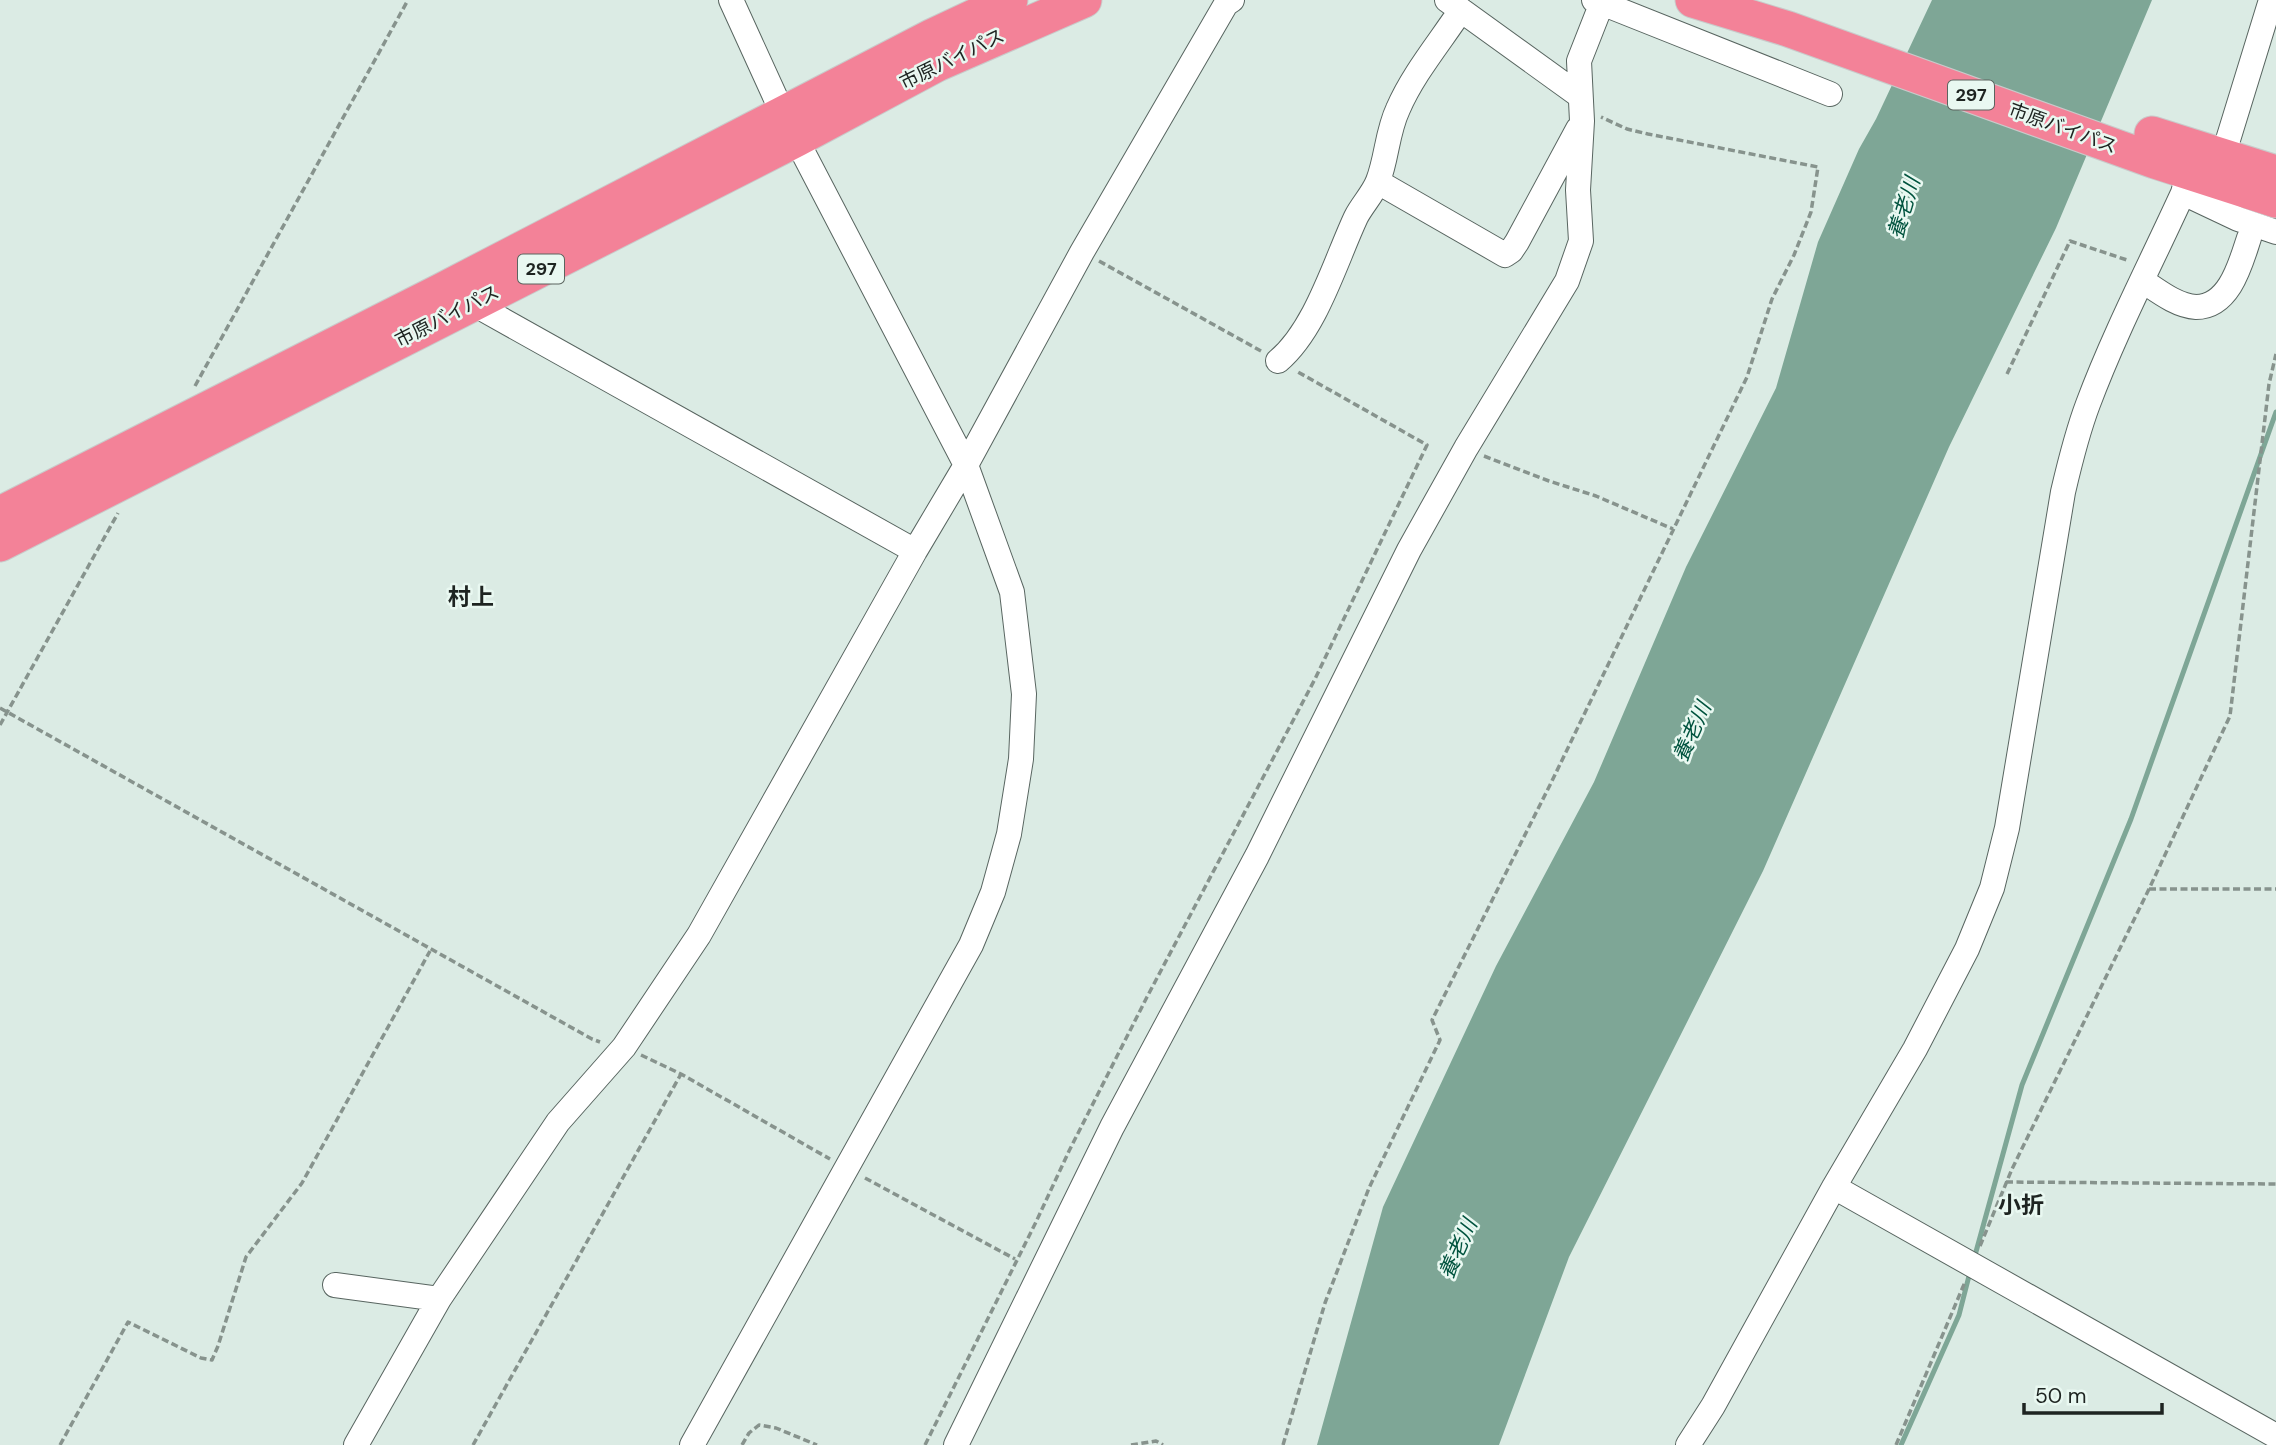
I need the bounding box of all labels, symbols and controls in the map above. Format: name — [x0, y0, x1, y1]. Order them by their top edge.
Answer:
street label: 市原バイパス — [895, 23, 1009, 95]
road number: 297 — [1948, 80, 1994, 110]
street label: 市原バイパス — [2005, 97, 2121, 159]
water label: 養老川 — [1881, 172, 1927, 242]
road number: 297 — [518, 255, 564, 284]
street label: 市原バイパス — [391, 279, 503, 353]
district label: 村上 — [448, 582, 494, 612]
water label: 養老川 — [1666, 696, 1718, 766]
district label: 小折 — [1998, 1190, 2044, 1220]
water label: 養老川 — [1432, 1213, 1484, 1283]
scale bar — [2024, 1372, 2162, 1416]
text: 50 m — [2035, 1382, 2086, 1410]

